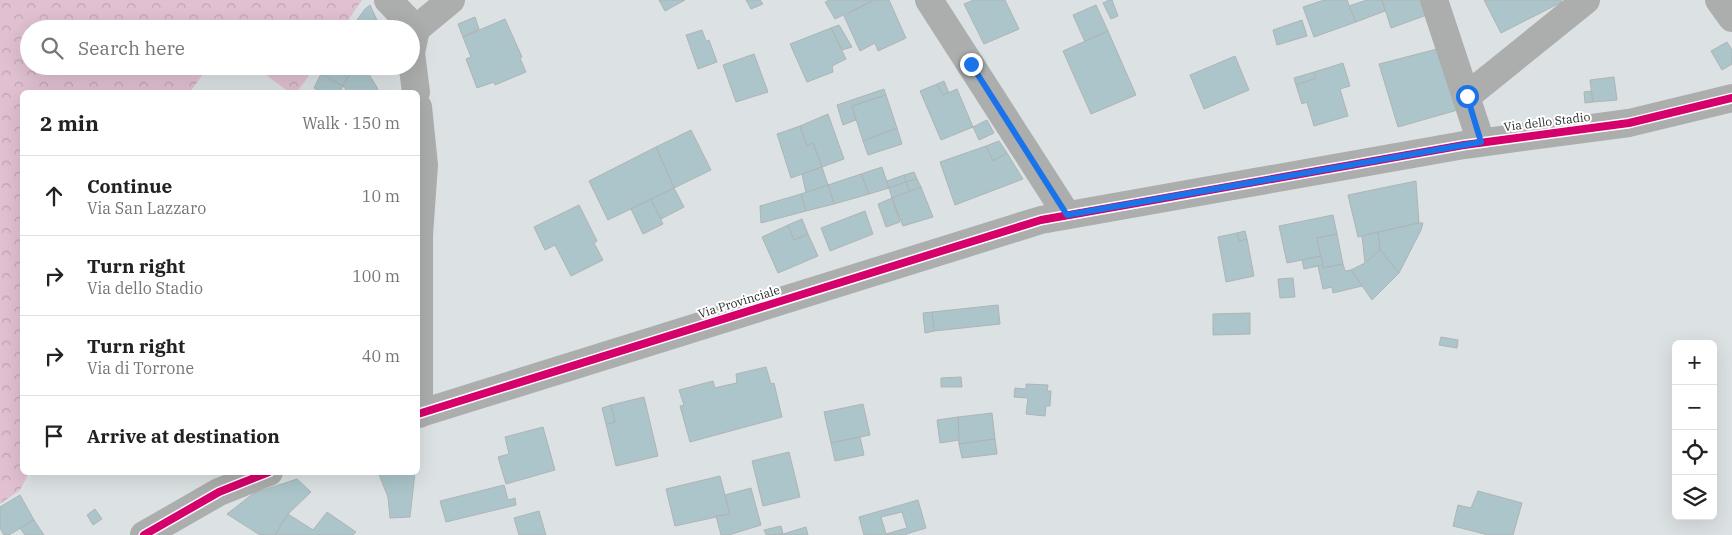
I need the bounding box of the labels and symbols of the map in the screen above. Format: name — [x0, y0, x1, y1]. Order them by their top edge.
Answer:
route end — [960, 53, 983, 76]
route start — [1456, 85, 1479, 108]
street label: Via dello Stadio — [1503, 109, 1591, 134]
street label: Via Provinciale — [696, 282, 782, 321]

